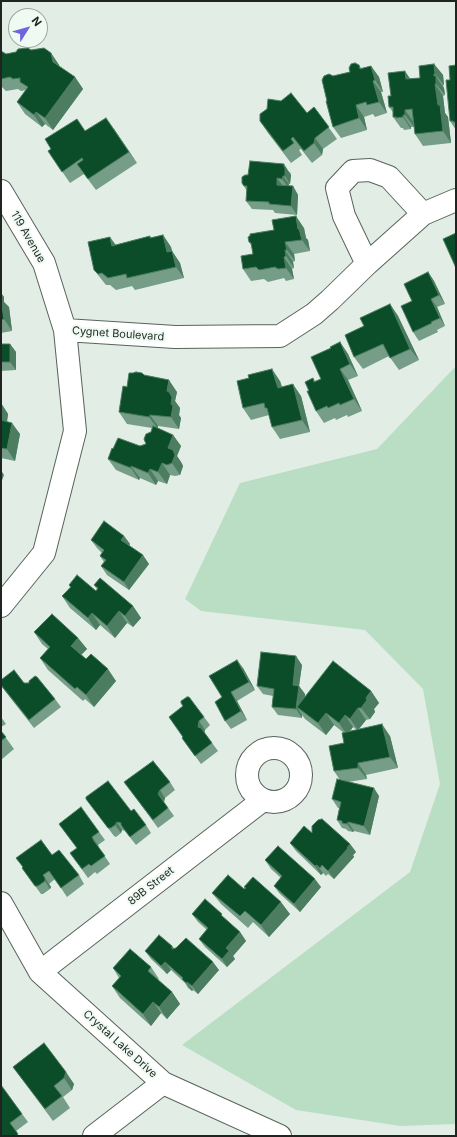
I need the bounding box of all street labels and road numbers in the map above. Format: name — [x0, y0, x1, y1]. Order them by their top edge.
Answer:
street label: 119 Avenue — [8, 209, 48, 265]
street label: Cygnet Boulevard — [71, 324, 165, 344]
street label: 89B Street — [125, 864, 177, 908]
street label: Crystal Lake Drive — [80, 1007, 160, 1081]

